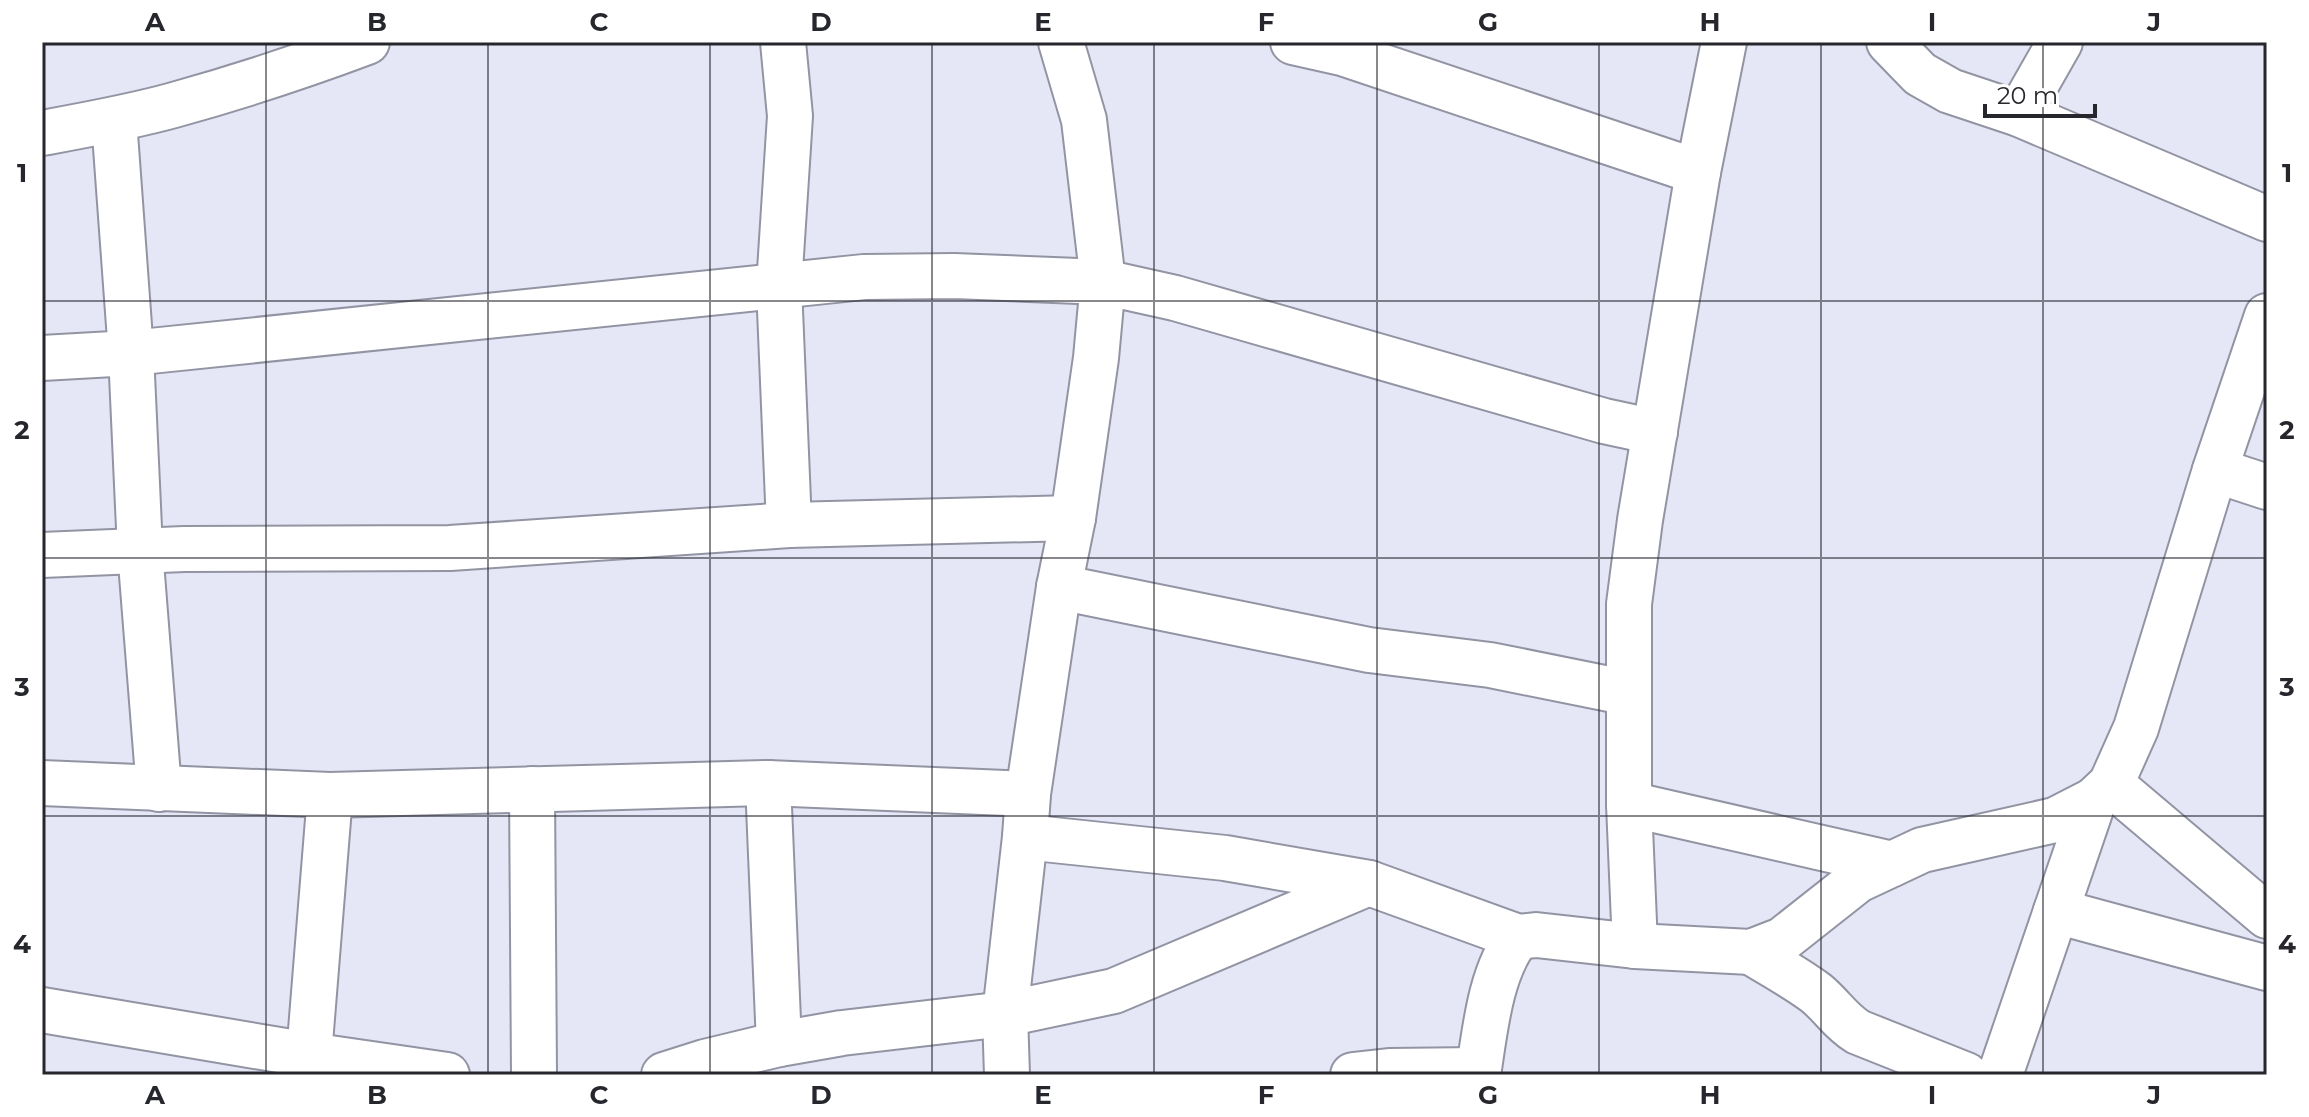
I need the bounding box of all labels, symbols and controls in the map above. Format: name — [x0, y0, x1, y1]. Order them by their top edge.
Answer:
text: A — [144, 6, 166, 38]
text: B — [367, 6, 387, 38]
text: C — [590, 6, 609, 38]
text: D — [810, 6, 832, 38]
text: E — [1034, 6, 1052, 38]
text: F — [1258, 6, 1274, 38]
text: G — [1478, 6, 1498, 38]
text: H — [1699, 6, 1721, 38]
text: I — [1928, 6, 1936, 38]
text: J — [2146, 6, 2161, 38]
scale bar — [1985, 68, 2095, 118]
text: 20 m — [1997, 81, 2058, 110]
text: 1 — [17, 157, 27, 189]
text: 1 — [2282, 157, 2292, 189]
text: 2 — [14, 414, 30, 446]
text: 2 — [2279, 414, 2295, 446]
text: 3 — [13, 671, 30, 703]
text: 3 — [2278, 671, 2295, 703]
text: 4 — [13, 928, 31, 960]
text: 4 — [2278, 928, 2296, 960]
text: A — [144, 1079, 166, 1111]
text: B — [367, 1079, 387, 1111]
text: C — [590, 1079, 609, 1111]
text: D — [810, 1079, 832, 1111]
text: E — [1034, 1079, 1052, 1111]
text: F — [1258, 1079, 1274, 1111]
text: G — [1478, 1079, 1498, 1111]
text: H — [1699, 1079, 1721, 1111]
text: I — [1928, 1079, 1936, 1111]
text: J — [2146, 1079, 2161, 1111]

